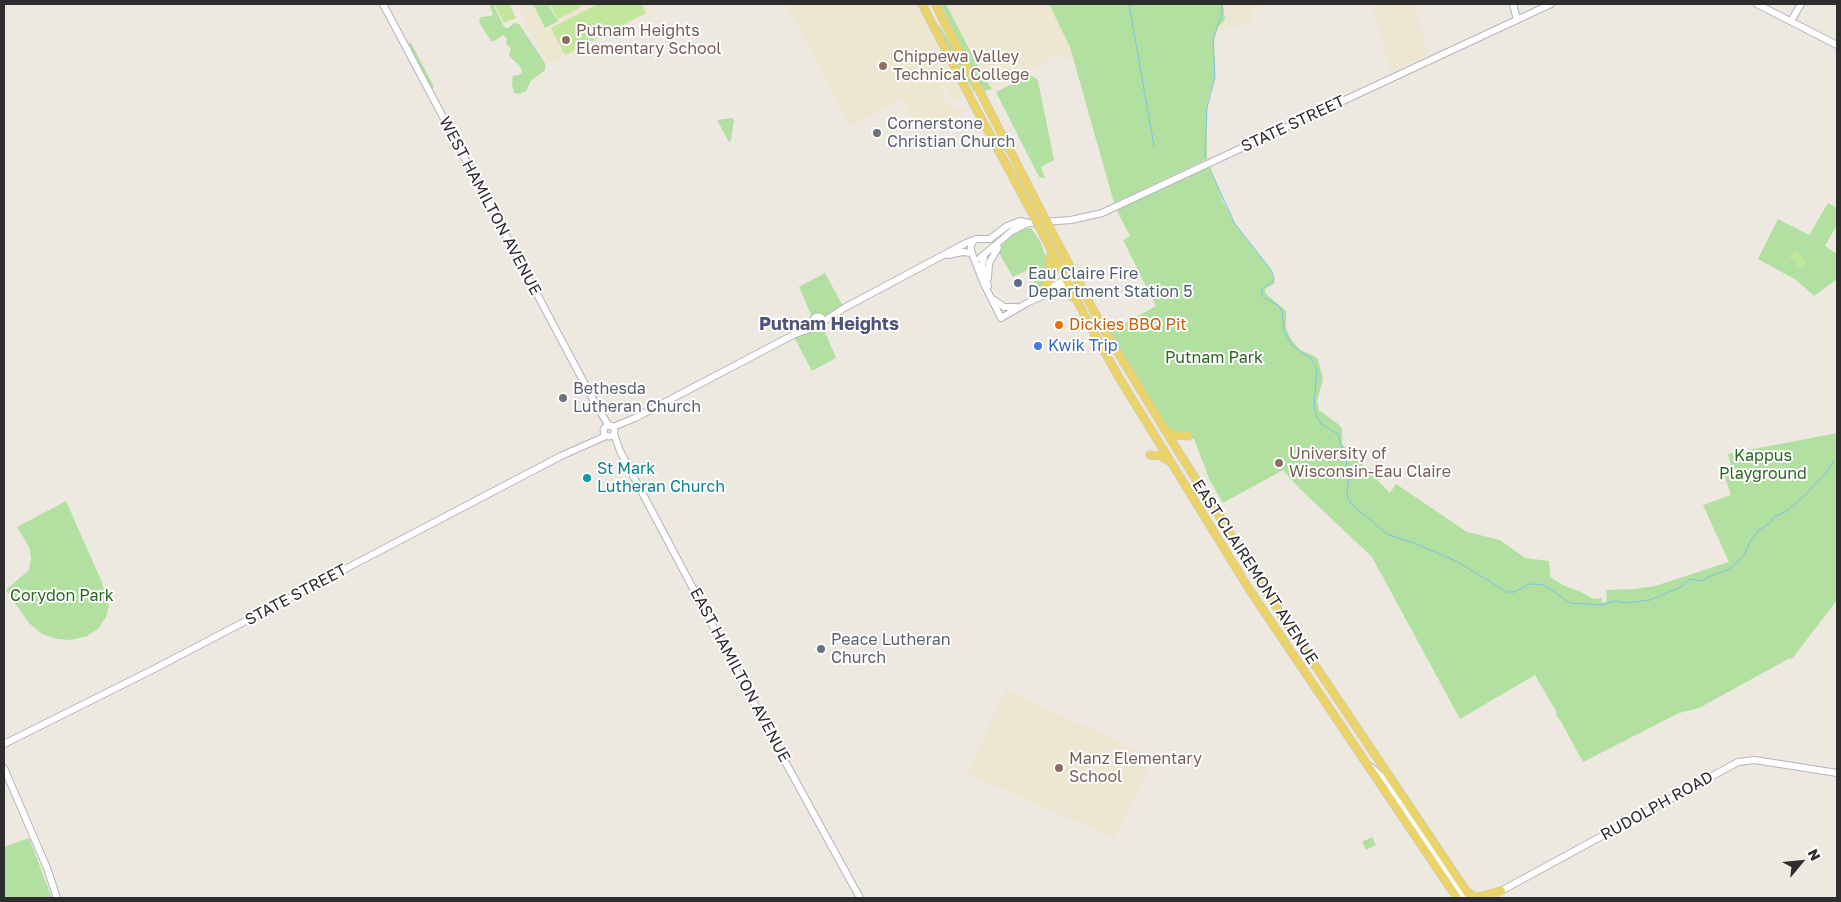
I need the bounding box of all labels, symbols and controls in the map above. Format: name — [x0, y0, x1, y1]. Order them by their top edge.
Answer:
place label: Putnam Heights Elementary School — [576, 21, 721, 59]
marker: Putnam Heights Elementary School — [560, 34, 572, 46]
place label: Chippewa Valley Technical College — [893, 47, 1029, 85]
marker: Chippewa Valley Technical College — [877, 60, 889, 72]
street label: STATE STREET — [1238, 92, 1348, 156]
street label: WEST HAMILTON AVENUE — [435, 113, 545, 299]
place label: Cornerstone Christian Church — [887, 114, 1015, 152]
marker: Cornerstone Christian Church — [871, 127, 883, 139]
place label: Eau Claire Fire Department Station 5 — [1028, 264, 1192, 302]
marker: Eau Claire Fire Department Station 5 — [1012, 277, 1024, 289]
district label: Putnam Heights — [759, 313, 899, 335]
place label: Dickies BBQ Pit — [1069, 315, 1187, 335]
marker: Dickies BBQ Pit — [1053, 319, 1065, 331]
place label: Kwik Trip — [1048, 336, 1118, 356]
marker: Kwik Trip — [1032, 340, 1044, 352]
park label: Putnam Park — [1165, 348, 1263, 368]
place label: Bethesda Lutheran Church — [573, 379, 701, 417]
marker: Bethesda Lutheran Church — [557, 392, 569, 404]
place label: University of Wisconsin-Eau Claire — [1289, 444, 1451, 482]
park label: Kappus Playground — [1719, 446, 1807, 484]
marker: University of Wisconsin-Eau Claire — [1273, 457, 1285, 469]
place label: St Mark Lutheran Church — [597, 459, 725, 497]
marker: St Mark Lutheran Church — [581, 472, 593, 484]
street label: EAST CLAIREMONT AVENUE — [1188, 476, 1322, 668]
street label: STATE STREET — [242, 560, 350, 630]
street label: EAST HAMILTON AVENUE — [686, 585, 794, 765]
park label: Corydon Park — [10, 586, 114, 606]
place label: Peace Lutheran Church — [831, 630, 951, 668]
marker: Peace Lutheran Church — [815, 643, 827, 655]
place label: Manz Elementary School — [1069, 749, 1202, 787]
marker: Manz Elementary School — [1053, 762, 1065, 774]
street label: RUDOLPH ROAD — [1597, 767, 1717, 845]
north arrow — [1776, 837, 1826, 887]
text: N — [1805, 846, 1825, 863]

